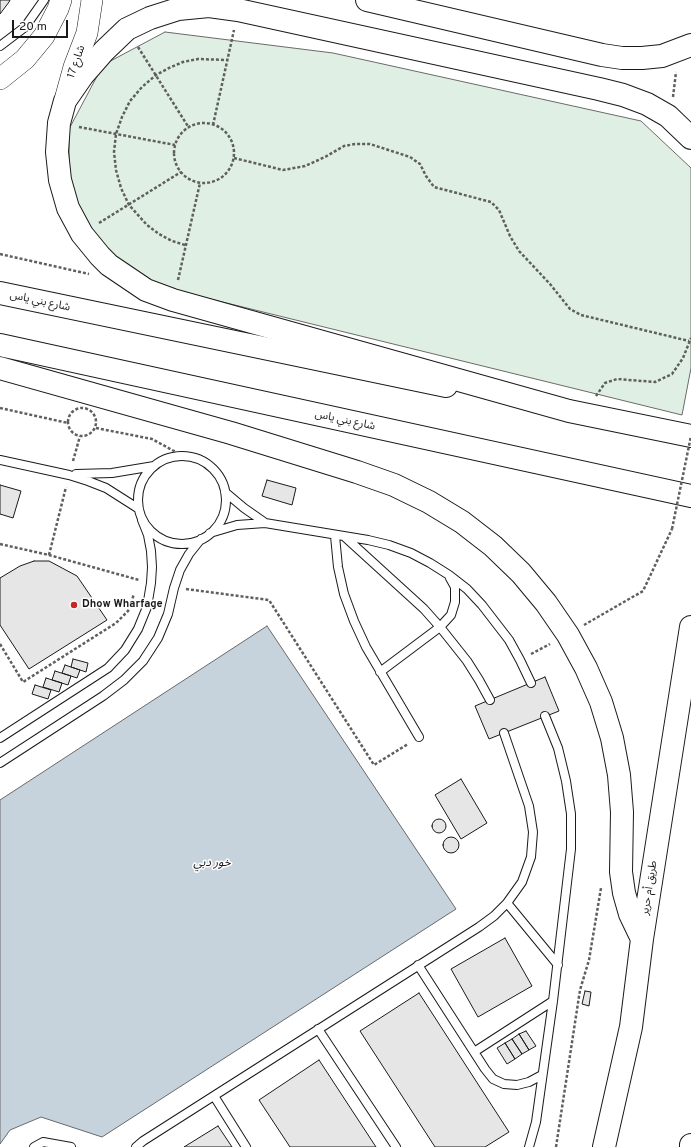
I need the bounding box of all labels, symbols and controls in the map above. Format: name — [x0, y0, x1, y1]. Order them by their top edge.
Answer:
scale bar — [14, 12, 70, 38]
text: 20 m — [19, 19, 47, 35]
street label: شارع 17 — [65, 44, 89, 80]
street label: شارع بني ياس — [9, 289, 71, 315]
street label: شارع بني ياس — [314, 408, 376, 434]
place label: Dhow Wharfage — [82, 598, 163, 612]
marker: Dhow Wharfage — [69, 600, 79, 610]
water label: خور دبي — [193, 857, 231, 871]
street label: طريق أم حرير — [639, 860, 661, 916]

